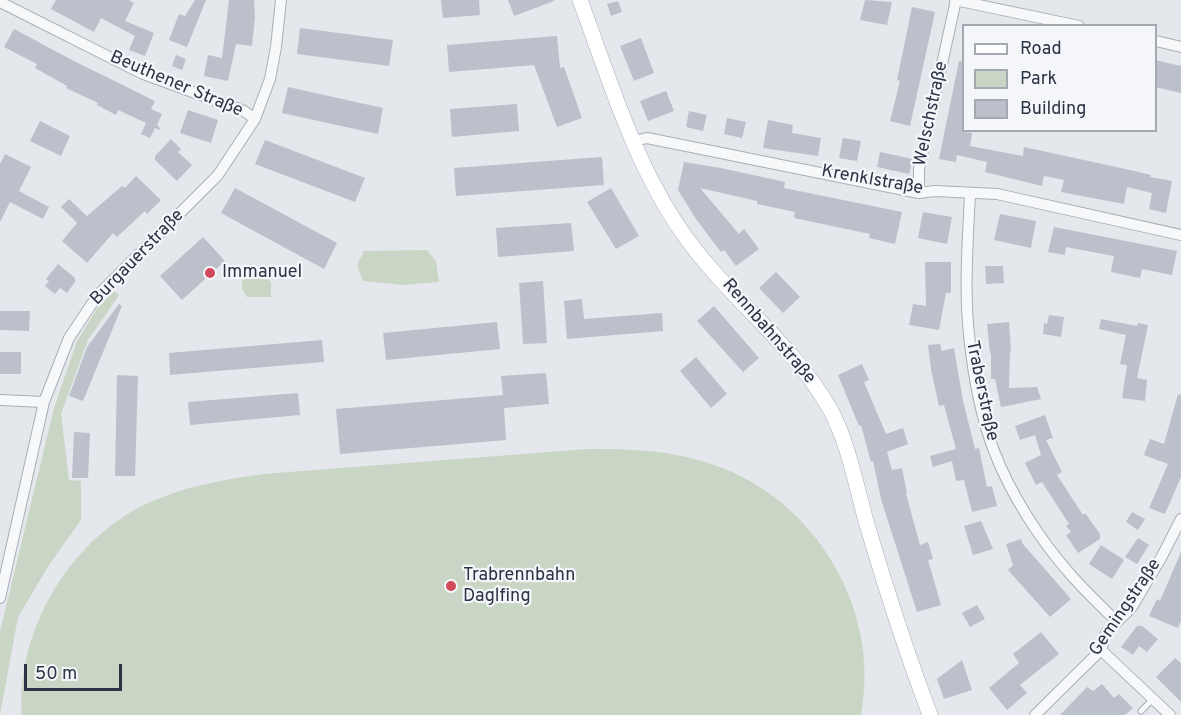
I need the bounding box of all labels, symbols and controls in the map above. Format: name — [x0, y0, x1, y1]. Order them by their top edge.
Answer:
legend — [962, 24, 1157, 132]
text: Road — [1020, 38, 1062, 61]
street label: Beuthener Straße — [106, 47, 246, 123]
street label: Welschstraße — [910, 60, 954, 168]
text: Park — [1020, 68, 1057, 91]
text: Building — [1020, 98, 1086, 121]
street label: Krenklstraße — [820, 161, 924, 201]
street label: Burgauerstraße — [87, 205, 189, 311]
place label: Immanuel — [222, 262, 302, 284]
marker: Immanuel — [203, 266, 217, 280]
street label: Rennbahnstraße — [716, 275, 820, 389]
street label: Traberstraße — [960, 339, 1002, 443]
street label: Gemingstraße — [1086, 555, 1166, 661]
place label: Trabrennbahn Daglfing — [463, 565, 575, 608]
marker: Trabrennbahn Daglfing — [444, 579, 458, 593]
scale bar — [27, 652, 124, 690]
text: 50 m — [35, 663, 77, 686]

